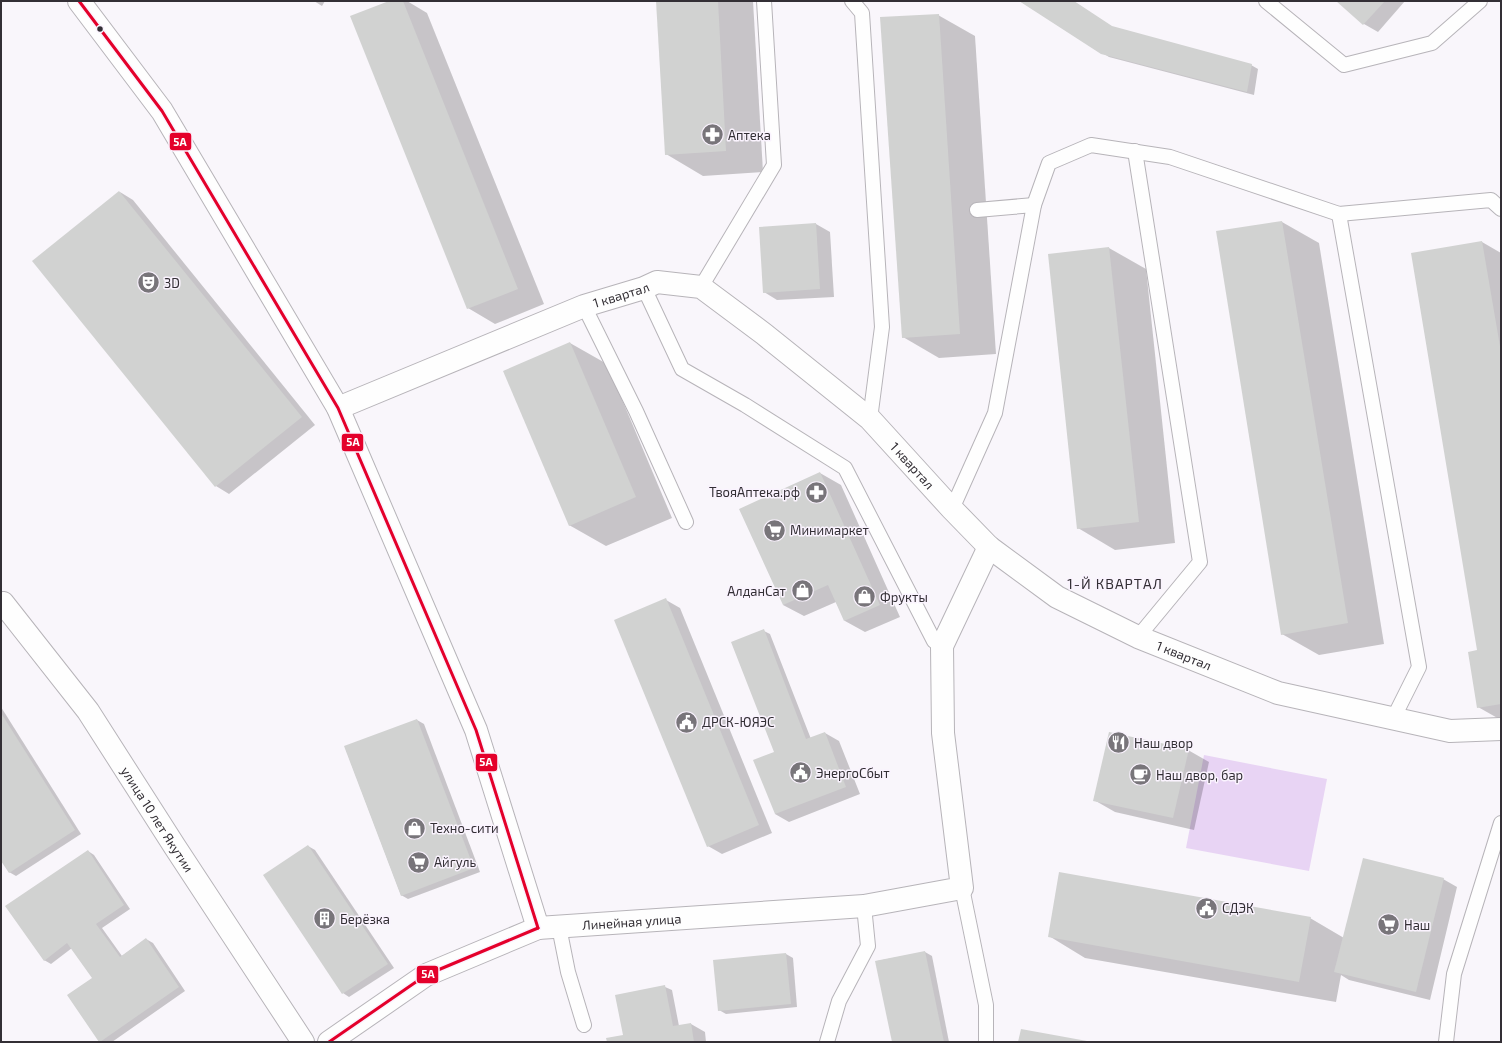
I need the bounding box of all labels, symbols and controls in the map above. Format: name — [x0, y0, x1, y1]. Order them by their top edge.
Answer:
unlabelled marker — [95, 24, 105, 34]
pharmacy icon: Аптека — [699, 122, 725, 148]
place label: Аптека — [728, 127, 771, 143]
line badge: 5А — [169, 132, 192, 151]
text: 5А — [173, 135, 187, 148]
theatre icon: 3D — [135, 270, 161, 296]
place label: 3D — [164, 275, 180, 291]
street label: 1 квартал — [591, 279, 652, 311]
line badge: 5А — [341, 433, 364, 452]
text: 5А — [346, 435, 360, 448]
street label: 1 квартал — [887, 439, 938, 492]
pharmacy icon: ТвояАптека.рф — [803, 479, 829, 505]
place label: ТвояАптека.рф — [709, 484, 800, 500]
supermarket icon: Минимаркет — [761, 517, 787, 543]
place label: Минимаркет — [790, 522, 869, 538]
district label: 1-Й КВАРТАЛ — [1067, 575, 1163, 592]
shop icon: АлданСат — [789, 578, 815, 604]
place label: АлданСат — [727, 583, 787, 599]
shop icon: Фрукты — [851, 584, 877, 610]
place label: Фрукты — [880, 589, 928, 605]
street label: 1 квартал — [1154, 637, 1214, 674]
public building icon: ДРСК-ЮЯЭС — [674, 709, 700, 735]
place label: ДРСК-ЮЯЭС — [702, 714, 775, 730]
restaurant icon: Наш двор — [1105, 730, 1131, 756]
place label: Наш двор — [1134, 735, 1193, 751]
line badge: 5А — [475, 753, 498, 772]
text: 5А — [479, 755, 493, 768]
public building icon: ЭнергоСбыт — [787, 760, 813, 786]
cafe icon: Наш двор, бар — [1128, 762, 1154, 788]
street label: улица 10 лет Якутии — [118, 764, 197, 875]
place label: ЭнергоСбыт — [816, 765, 890, 781]
place label: Наш двор, бар — [1156, 767, 1243, 783]
shop icon: Техно-сити — [401, 815, 427, 841]
place label: Техно-сити — [430, 820, 499, 836]
supermarket icon: Айгуль — [405, 849, 431, 875]
place label: Айгуль — [434, 854, 477, 870]
public building icon: СДЭК — [1193, 895, 1219, 921]
place label: СДЭК — [1222, 900, 1254, 916]
building icon: Берёзка — [312, 906, 338, 932]
street label: Линейная улица — [582, 910, 682, 933]
place label: Берёзка — [340, 911, 390, 927]
supermarket icon: Наш — [1376, 912, 1402, 938]
place label: Наш — [1404, 917, 1430, 933]
line badge: 5А — [416, 965, 439, 984]
text: 5А — [421, 967, 435, 980]

